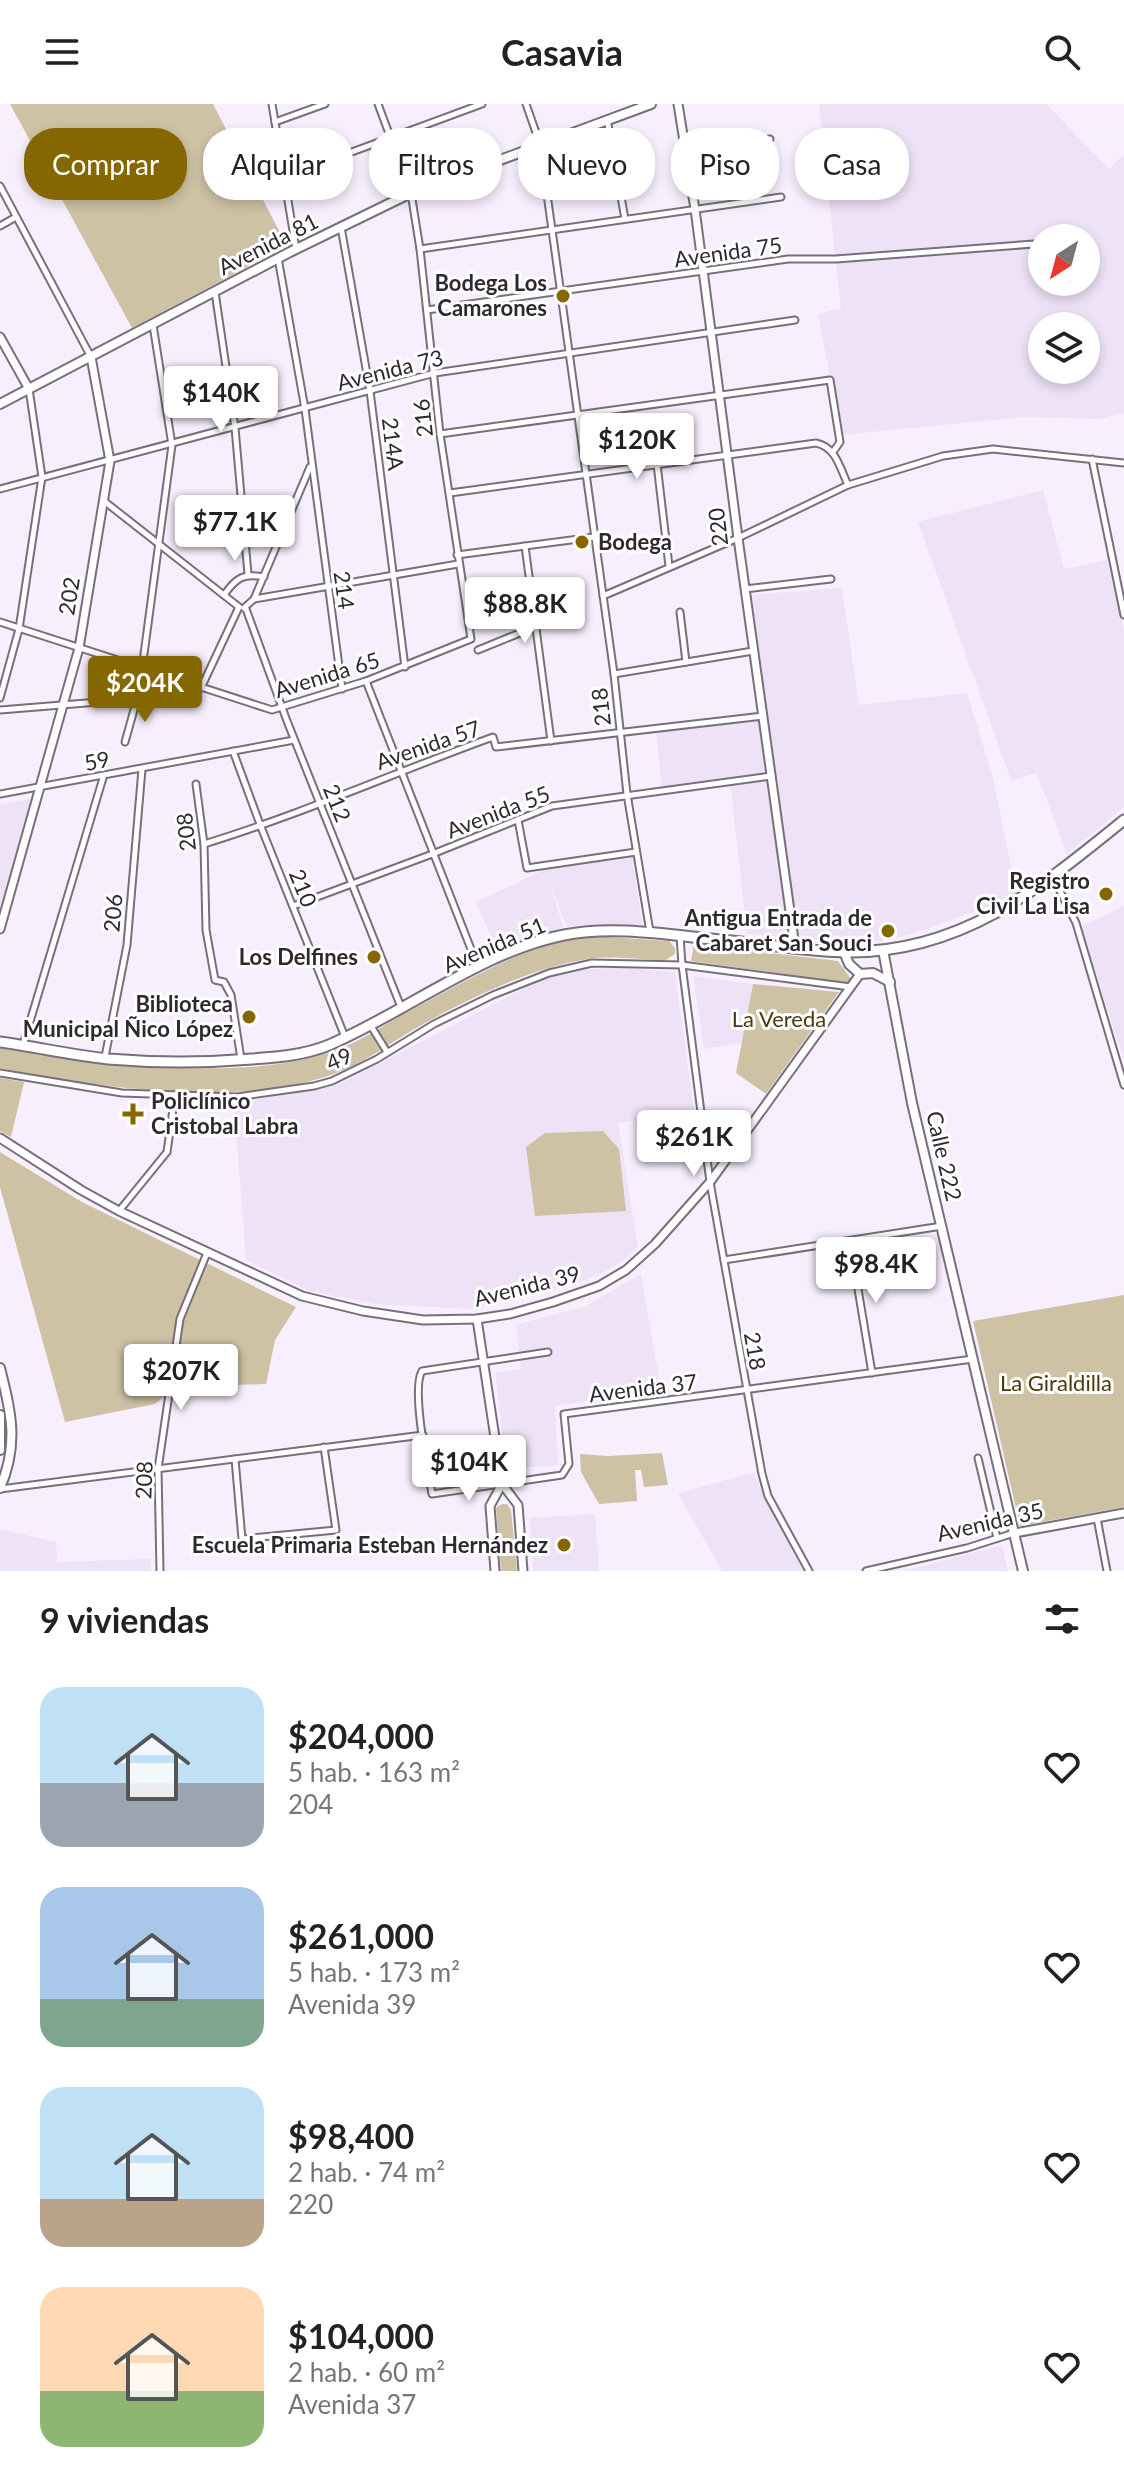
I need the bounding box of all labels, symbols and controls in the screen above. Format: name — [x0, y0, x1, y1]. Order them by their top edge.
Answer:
icon: menu — [40, 30, 84, 74]
text: Casavia — [501, 30, 623, 74]
icon: search — [1040, 30, 1084, 74]
chip: Comprar — [24, 128, 187, 200]
chip: Alquilar — [203, 128, 353, 200]
chip: Filtros — [369, 128, 502, 200]
chip: Nuevo — [518, 128, 655, 200]
chip: Piso — [671, 128, 779, 200]
chip: Casa — [795, 128, 909, 200]
street label: Avenida 81 — [213, 207, 322, 280]
north arrow — [1028, 224, 1100, 296]
map controls — [1028, 224, 1100, 384]
street label: Avenida 75 — [672, 231, 784, 272]
place label: Bodega Los Camarones — [435, 269, 547, 321]
marker: Bodega Los Camarones — [554, 287, 572, 305]
button: layers — [1028, 312, 1100, 384]
street label: Avenida 73 — [334, 343, 446, 396]
pin: $140K — [165, 366, 277, 434]
text: $140K — [182, 376, 260, 408]
street label: 216 — [407, 398, 438, 438]
pin: $120K — [581, 413, 693, 481]
street label: 214A — [377, 416, 410, 472]
text: $120K — [598, 423, 676, 455]
pin: $77.1K — [170, 495, 300, 563]
text: $77.1K — [193, 505, 277, 537]
street label: 220 — [702, 506, 733, 548]
place label: Bodega — [598, 528, 672, 555]
marker: Bodega — [573, 533, 591, 551]
street label: 214 — [328, 569, 361, 611]
street label: 202 — [52, 575, 85, 617]
pin: $88.8K — [460, 577, 590, 645]
text: $88.8K — [483, 587, 567, 619]
street label: Avenida 65 — [271, 646, 383, 703]
pin: $204K — [89, 656, 201, 724]
text: $204K — [106, 666, 184, 698]
street label: 218 — [585, 687, 616, 727]
street label: Avenida 57 — [372, 714, 484, 775]
street label: 59 — [82, 745, 112, 776]
street label: Avenida 55 — [442, 779, 553, 844]
street label: 212 — [318, 780, 357, 826]
street label: 208 — [170, 812, 201, 852]
street label: 210 — [284, 865, 323, 911]
place label: Registro Civil La Lisa — [976, 867, 1090, 919]
marker: Registro Civil La Lisa — [1097, 885, 1115, 903]
street label: 206 — [97, 893, 128, 933]
place label: Antigua Entrada de Cabaret San Souci — [683, 904, 872, 956]
street label: Avenida 51 — [439, 911, 549, 978]
marker: Antigua Entrada de Cabaret San Souci — [879, 922, 897, 940]
place label: Los Delfines — [239, 943, 358, 970]
marker: Los Delfines — [365, 948, 383, 966]
place label: Biblioteca Municipal Ñico López — [23, 990, 233, 1042]
park label: La Vereda — [732, 1005, 826, 1032]
marker: Biblioteca Municipal Ñico López — [240, 1008, 258, 1026]
street label: 49 — [322, 1041, 356, 1076]
place label: Policlínico Cristobal Labra — [151, 1087, 299, 1139]
marker: Policlínico Cristobal Labra — [122, 1103, 144, 1125]
street label: Calle 222 — [921, 1108, 968, 1204]
pin: $261K — [638, 1110, 750, 1178]
text: $261K — [655, 1120, 733, 1152]
pin: $98.4K — [811, 1237, 941, 1305]
text: $98.4K — [834, 1247, 918, 1279]
street label: Avenida 39 — [471, 1259, 583, 1312]
street label: 218 — [739, 1330, 772, 1372]
pin: $207K — [125, 1344, 237, 1412]
text: $207K — [142, 1354, 220, 1386]
street label: Avenida 37 — [587, 1367, 698, 1408]
park label: La Giraldilla — [1000, 1369, 1112, 1396]
pin: $104K — [413, 1435, 525, 1503]
text: $104K — [430, 1445, 508, 1477]
street label: 208 — [129, 1460, 158, 1500]
street label: Avenida 35 — [934, 1496, 1046, 1547]
place label: Escuela Primaria Esteban Hernández — [192, 1531, 548, 1558]
marker: Escuela Primaria Esteban Hernández — [555, 1536, 573, 1554]
icon: filters — [1040, 1597, 1084, 1641]
text: 9 viviendas — [40, 1599, 209, 1640]
text: $204,000 — [288, 1715, 434, 1756]
icon: home — [104, 1719, 200, 1815]
icon: heart — [1040, 1745, 1084, 1789]
text: 5 hab. · 163 m² — [288, 1756, 460, 1788]
text: 204 — [288, 1788, 333, 1820]
text: $261,000 — [288, 1915, 434, 1956]
icon: home — [104, 1919, 200, 2015]
icon: heart — [1040, 1945, 1084, 1989]
text: 5 hab. · 173 m² — [288, 1956, 460, 1988]
text: Avenida 39 — [288, 1988, 416, 2020]
text: $98,400 — [288, 2115, 414, 2156]
icon: home — [104, 2119, 200, 2215]
icon: heart — [1040, 2145, 1084, 2189]
text: 2 hab. · 74 m² — [288, 2156, 445, 2188]
text: 220 — [288, 2188, 333, 2220]
text: $104,000 — [288, 2315, 434, 2356]
icon: home — [104, 2319, 200, 2415]
icon: heart — [1040, 2345, 1084, 2389]
text: 2 hab. · 60 m² — [288, 2356, 445, 2388]
text: Avenida 37 — [288, 2388, 416, 2420]

